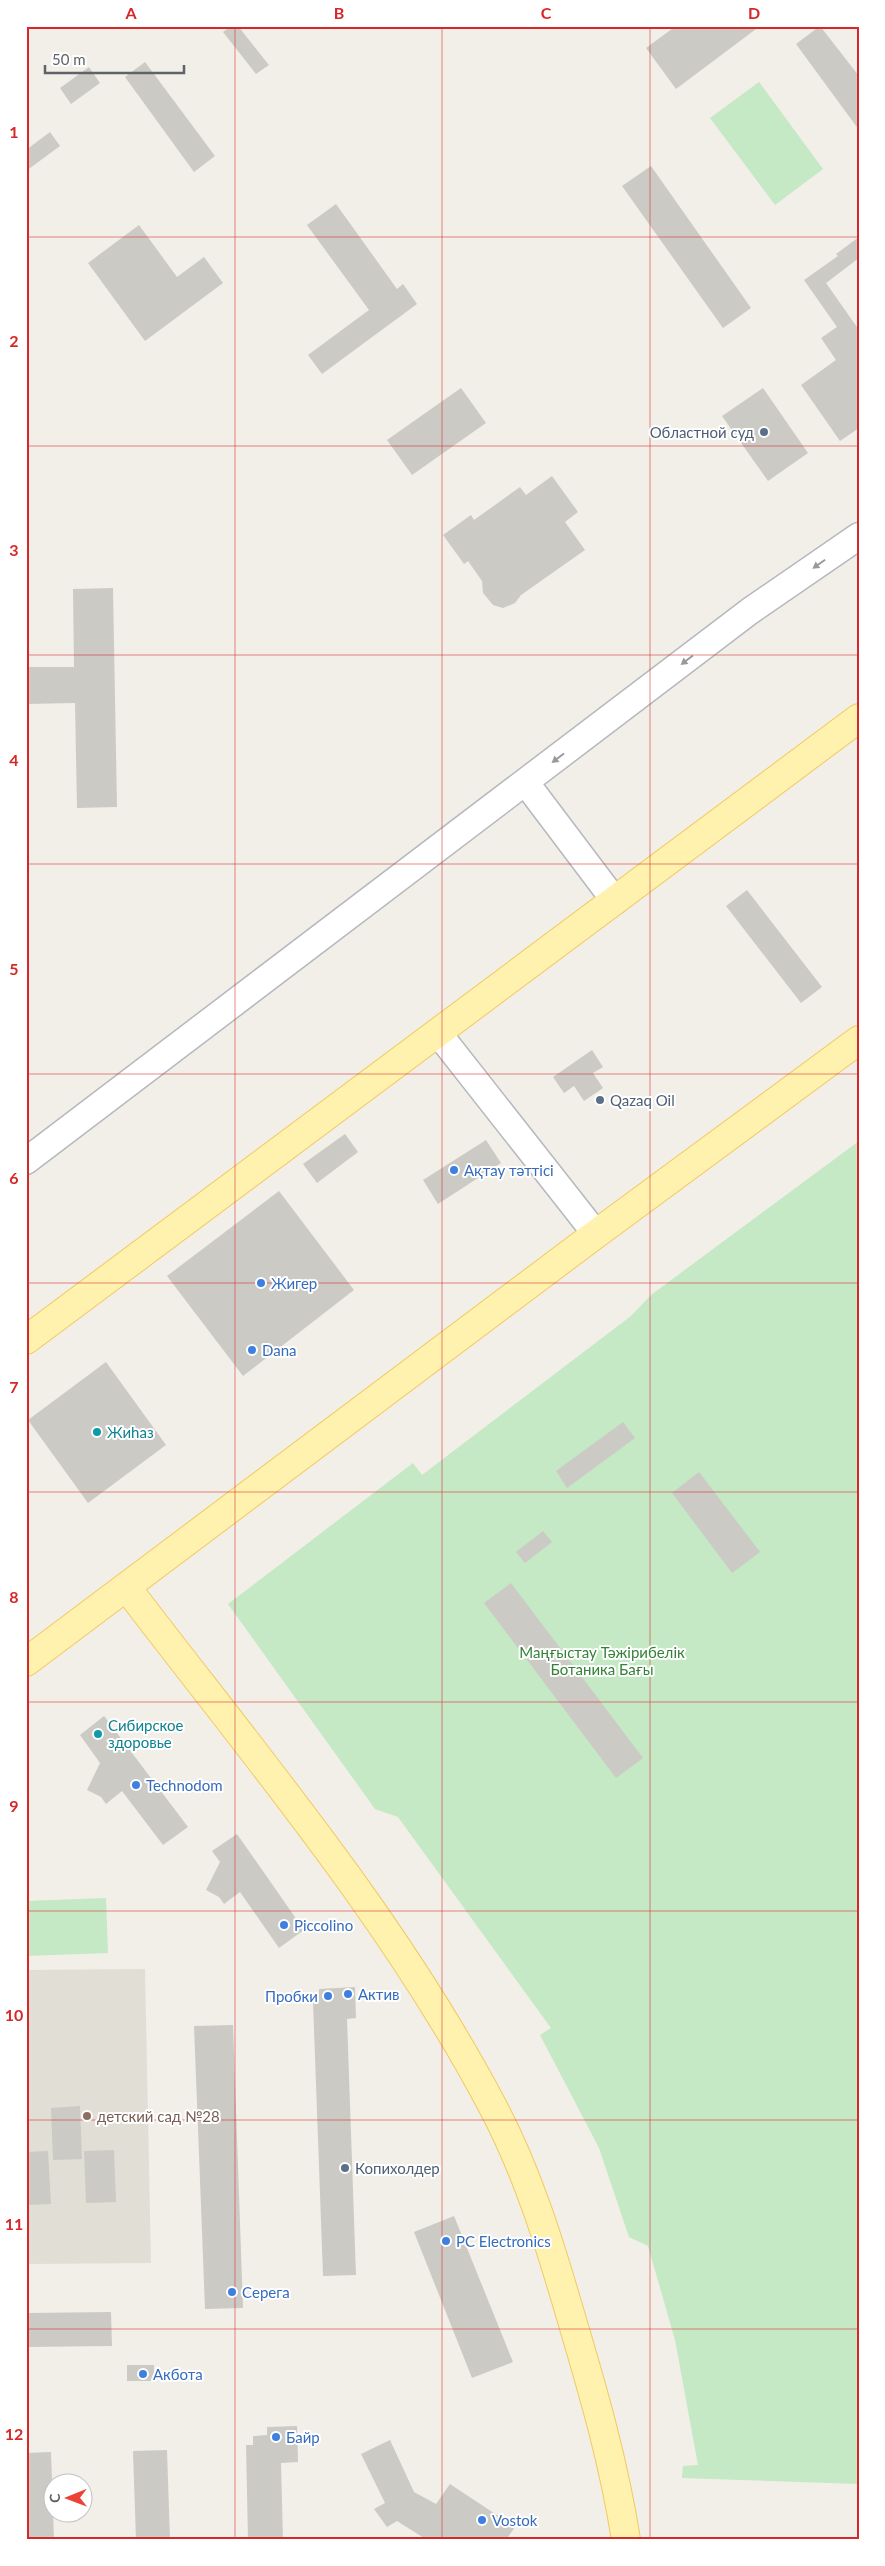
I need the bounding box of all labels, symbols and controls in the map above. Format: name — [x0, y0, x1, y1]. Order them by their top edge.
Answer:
text: A — [124, 3, 137, 22]
text: B — [334, 3, 344, 22]
text: C — [541, 3, 552, 22]
text: D — [748, 3, 760, 22]
scale bar — [45, 42, 184, 74]
text: 50 m — [52, 50, 86, 68]
text: 1 — [9, 122, 19, 141]
text: 2 — [9, 331, 19, 350]
place label: Областной суд — [650, 423, 754, 441]
marker: Областной суд — [758, 426, 770, 438]
text: 3 — [9, 540, 19, 559]
one-way arrow — [812, 559, 825, 569]
one-way arrow — [681, 654, 694, 665]
text: 4 — [9, 750, 19, 769]
one-way arrow — [552, 753, 565, 764]
text: 5 — [9, 959, 19, 978]
place label: Qazaq Oil — [610, 1091, 675, 1109]
marker: Qazaq Oil — [594, 1094, 606, 1106]
place label: Ақтау тәттісі — [464, 1161, 554, 1179]
marker: Ақтау тәттісі — [448, 1164, 460, 1176]
text: 6 — [9, 1168, 19, 1187]
place label: Жигер — [271, 1274, 317, 1292]
marker: Жигер — [255, 1277, 267, 1289]
place label: Dana — [262, 1341, 297, 1359]
marker: Dana — [246, 1344, 258, 1356]
text: 7 — [9, 1377, 19, 1396]
place label: Жиhаз — [107, 1423, 154, 1441]
marker: Жиhаз — [91, 1426, 103, 1438]
text: 8 — [9, 1587, 19, 1606]
park label: Маңғыстау Тәжірибелік Ботаника Бағы — [519, 1643, 685, 1678]
place label: Сибирское здоровье — [108, 1716, 184, 1751]
marker: Сибирское здоровье — [92, 1728, 104, 1740]
place label: Technodom — [146, 1776, 223, 1794]
marker: Technodom — [130, 1779, 142, 1791]
text: 9 — [9, 1796, 19, 1815]
place label: Piccolino — [294, 1916, 353, 1934]
marker: Piccolino — [278, 1919, 290, 1931]
place label: Актив — [358, 1985, 400, 2003]
place label: Пробки — [265, 1987, 318, 2005]
marker: Актив — [342, 1988, 354, 2000]
marker: Пробки — [322, 1990, 334, 2002]
text: 10 — [5, 2005, 23, 2024]
place label: детский сад №28 — [97, 2107, 220, 2125]
marker: детский сад №28 — [81, 2110, 93, 2122]
place label: Копихолдер — [355, 2159, 440, 2177]
marker: Копихолдер — [339, 2162, 351, 2174]
text: 11 — [5, 2214, 23, 2233]
place label: PC Electronics — [456, 2232, 551, 2250]
marker: PC Electronics — [440, 2235, 452, 2247]
place label: Cерега — [242, 2283, 290, 2301]
marker: Cерега — [226, 2286, 238, 2298]
place label: Акбота — [153, 2365, 203, 2383]
marker: Акбота — [137, 2368, 149, 2380]
text: 12 — [5, 2424, 23, 2443]
place label: Байр — [286, 2428, 320, 2446]
marker: Байр — [270, 2431, 282, 2443]
north arrow — [42, 2474, 92, 2524]
text: С — [46, 2493, 63, 2503]
place label: Vostok — [492, 2511, 538, 2529]
marker: Vostok — [476, 2514, 488, 2526]

